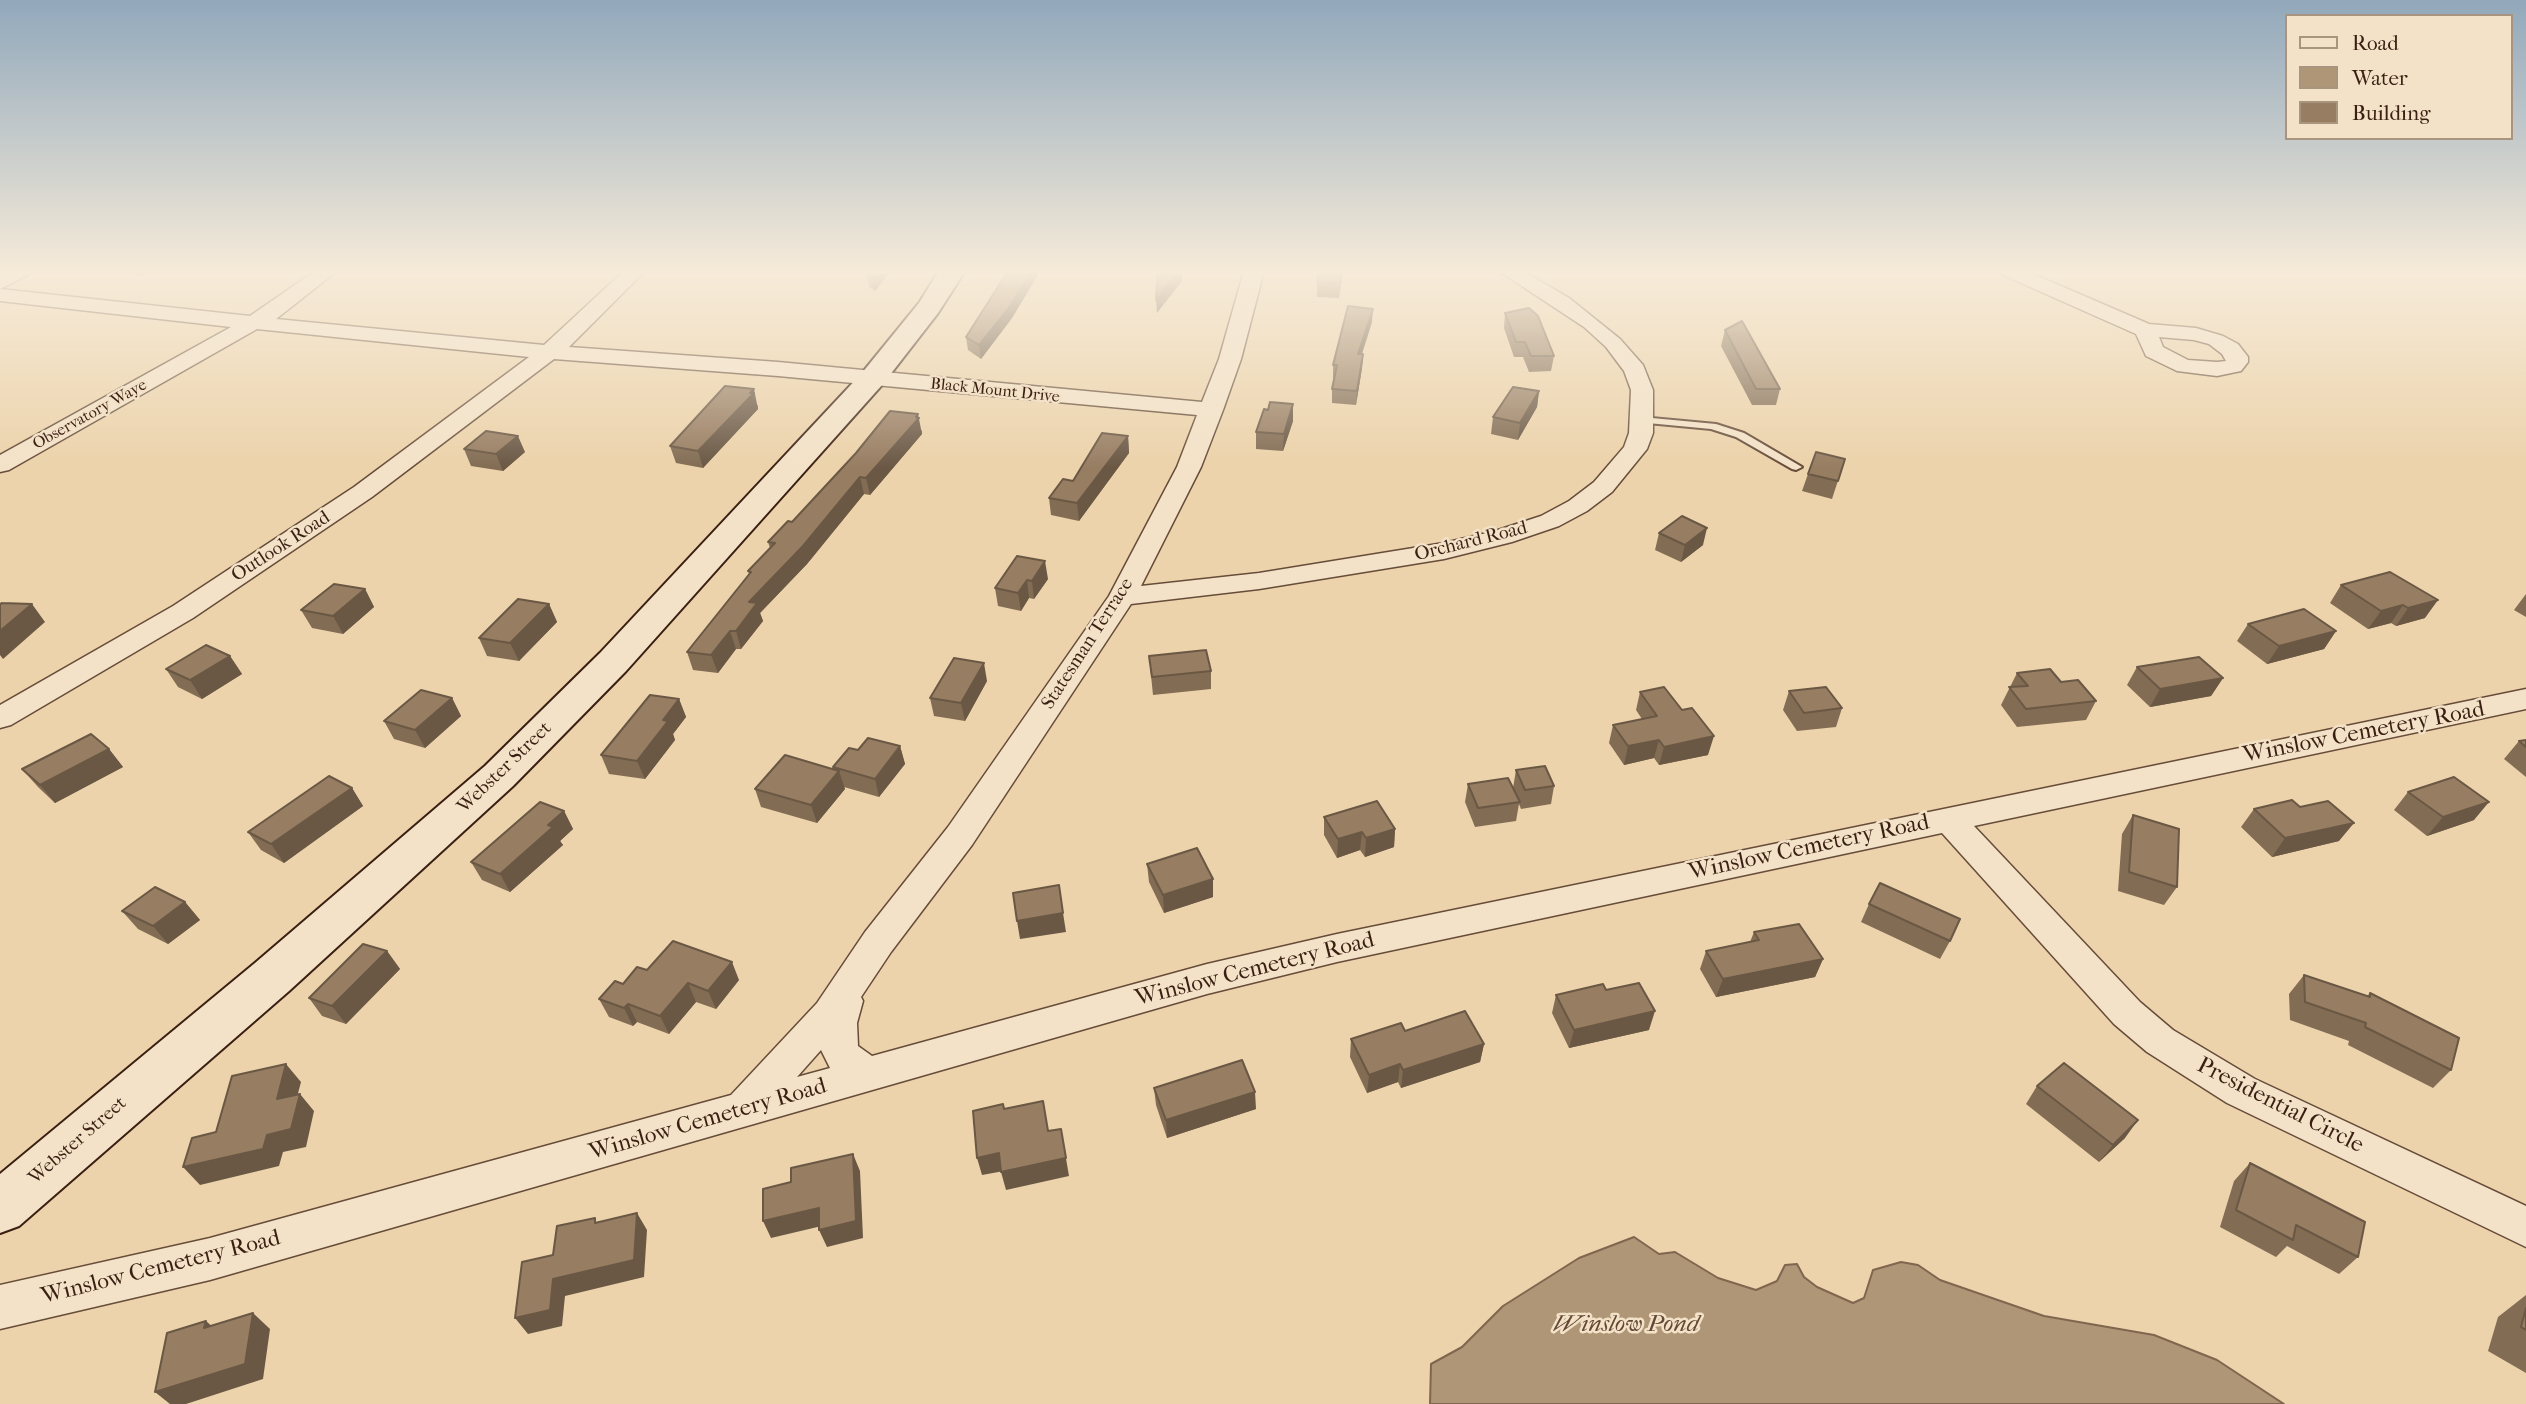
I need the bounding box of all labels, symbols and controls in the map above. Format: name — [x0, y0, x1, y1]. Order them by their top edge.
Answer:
legend — [2284, 14, 2512, 140]
text: Road — [2352, 31, 2399, 55]
text: Water — [2352, 66, 2408, 90]
text: Building — [2352, 101, 2430, 125]
street label: Black Mount Drive — [929, 375, 1061, 407]
street label: Observatory Waye — [30, 376, 150, 454]
street label: Outlook Road — [227, 507, 335, 587]
street label: Orchard Road — [1412, 517, 1530, 567]
street label: Statesman Terrace — [1037, 574, 1139, 714]
street label: Winslow Cemetery Road — [2241, 696, 2487, 770]
street label: Webster Street — [453, 717, 557, 819]
street label: Winslow Cemetery Road — [1686, 809, 1932, 887]
street label: Winslow Cemetery Road — [1133, 927, 1377, 1013]
street label: Presidential Circle — [2192, 1052, 2368, 1160]
street label: Winslow Cemetery Road — [586, 1073, 830, 1167]
street label: Webster Street — [24, 1092, 132, 1190]
street label: Winslow Cemetery Road — [39, 1225, 283, 1311]
water label: Winslow Pond — [1553, 1311, 1699, 1339]

